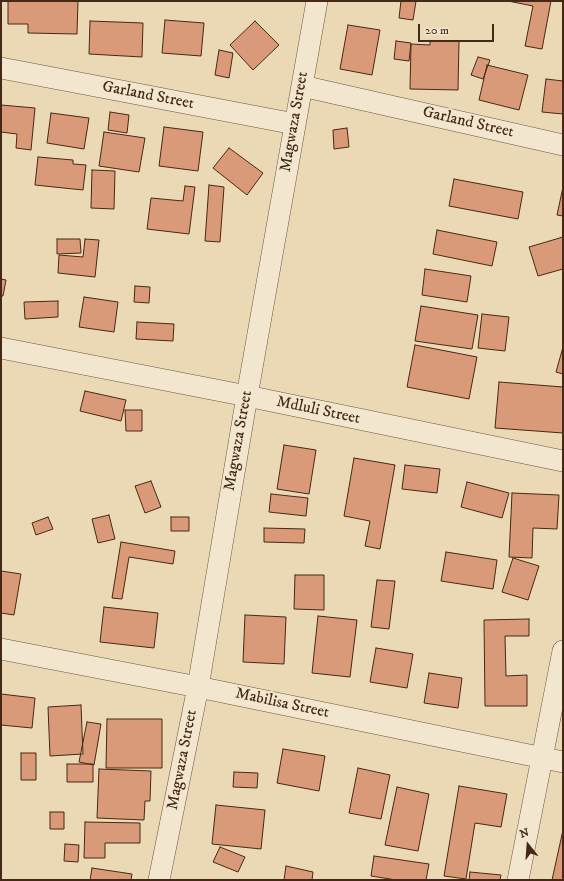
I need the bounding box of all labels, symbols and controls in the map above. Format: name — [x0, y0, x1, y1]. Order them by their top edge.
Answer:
scale bar — [420, 16, 496, 42]
text: 20 m — [425, 23, 449, 38]
street label: Magwaza Street — [277, 70, 313, 174]
street label: Garland Street — [101, 78, 195, 114]
street label: Garland Street — [421, 103, 515, 143]
street label: Magwaza Street — [221, 389, 257, 493]
street label: Mdluli Street — [274, 393, 362, 429]
street label: Mabilisa Street — [233, 685, 331, 723]
street label: Magwaza Street — [164, 708, 202, 812]
north arrow — [508, 825, 548, 865]
text: N — [518, 826, 531, 842]

